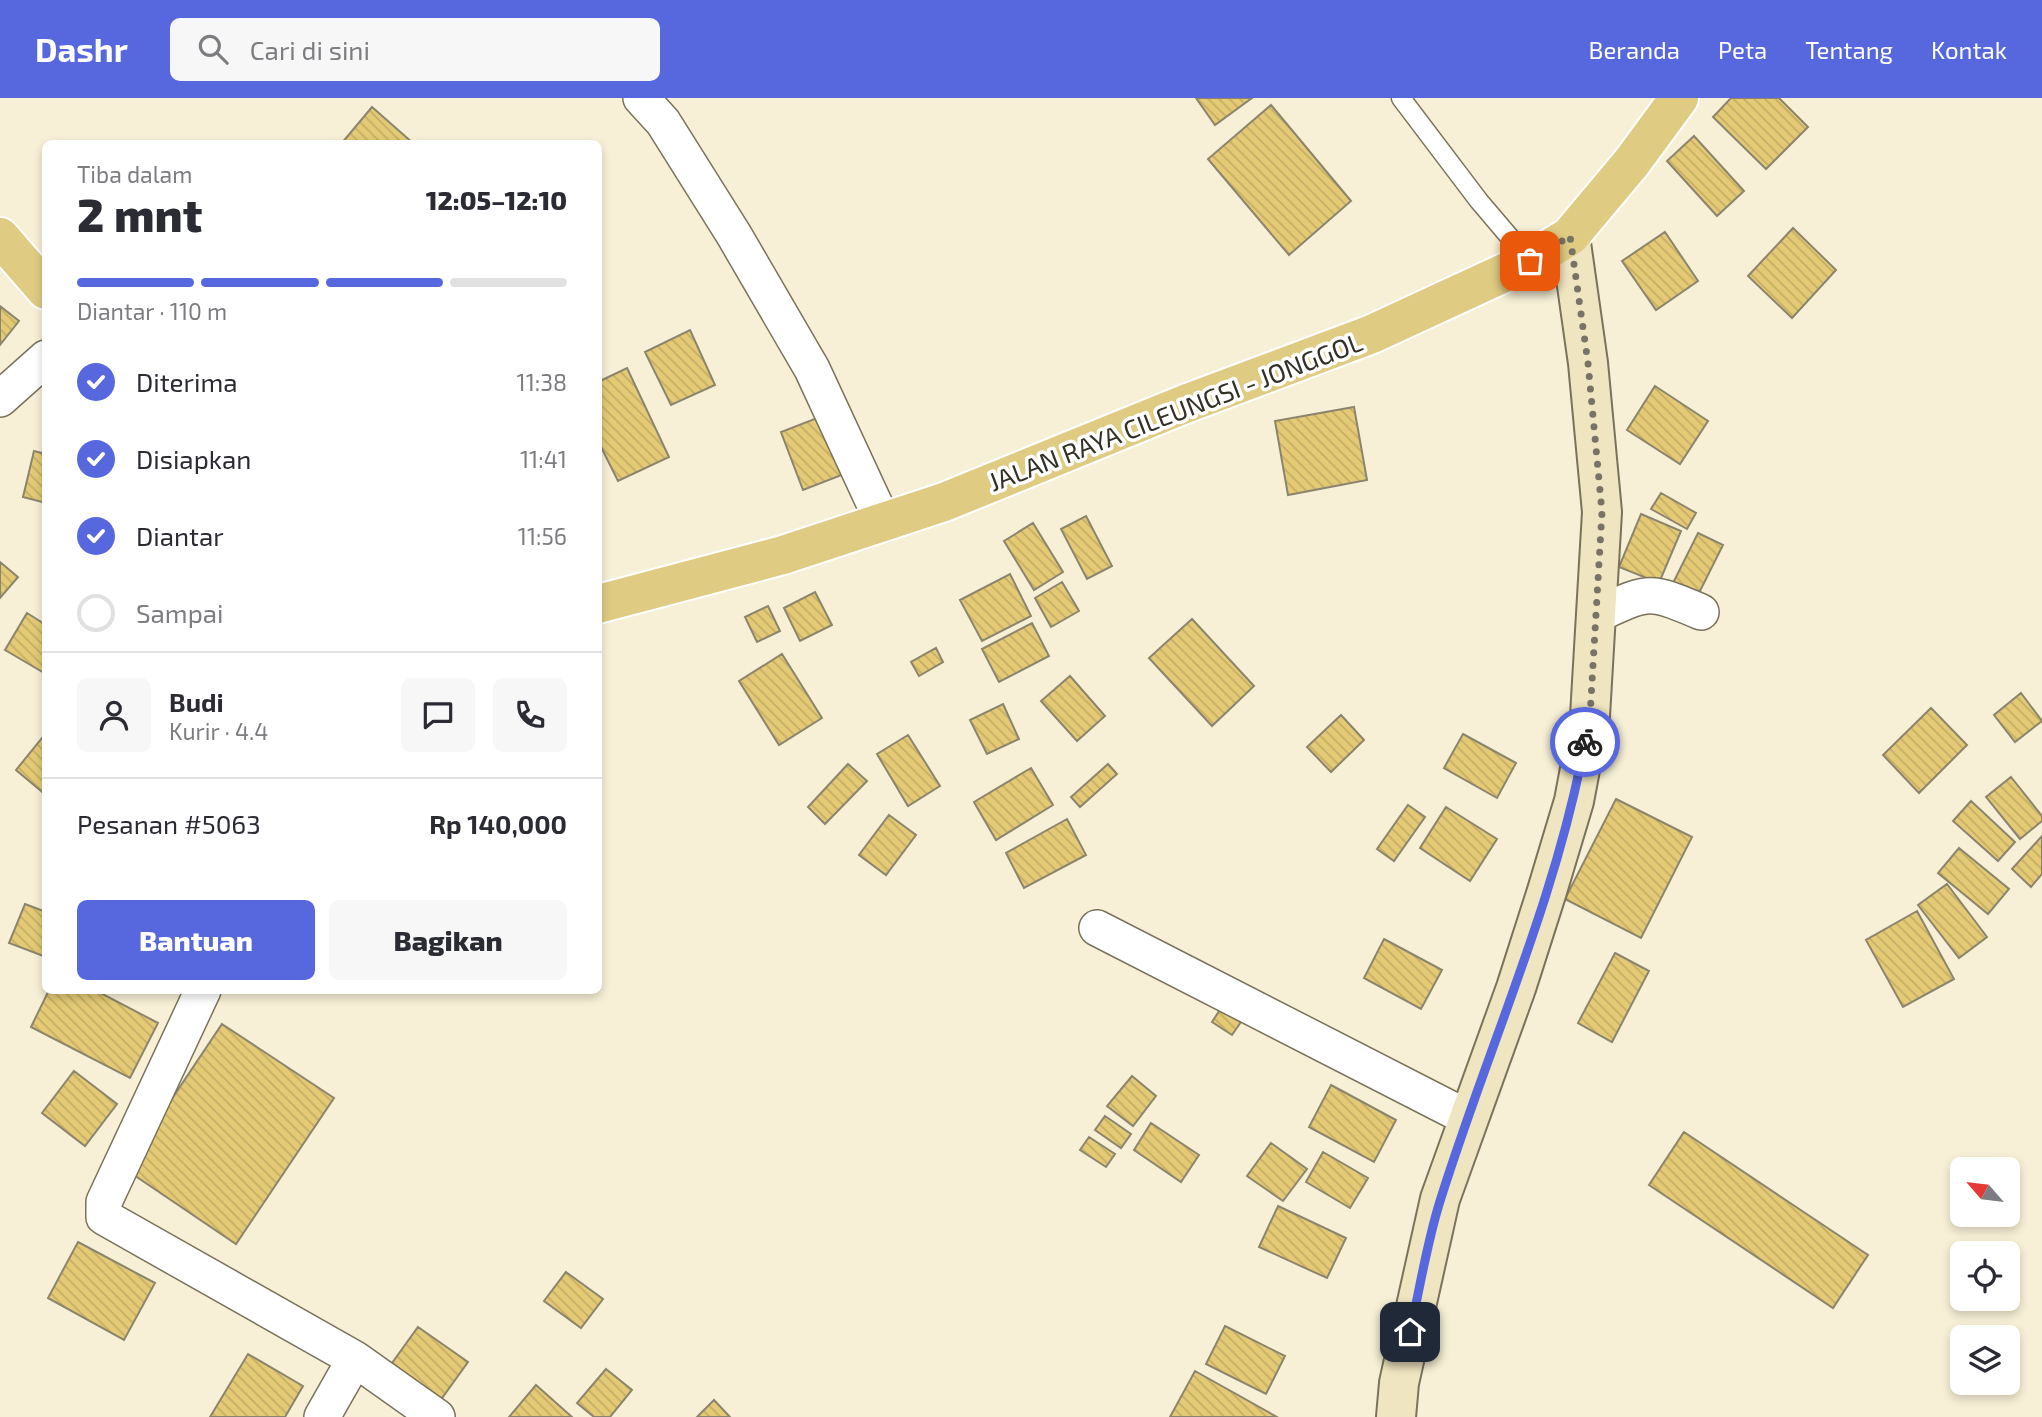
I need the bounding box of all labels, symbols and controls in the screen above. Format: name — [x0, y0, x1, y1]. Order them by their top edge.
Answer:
search box — [170, 18, 660, 81]
text: Dashr — [35, 29, 128, 69]
icon: search — [194, 30, 232, 68]
text: Cari di sini — [250, 34, 370, 65]
text: Beranda — [1589, 35, 1680, 64]
text: Peta — [1718, 35, 1767, 64]
text: Tentang — [1805, 35, 1893, 64]
text: Kontak — [1931, 35, 2007, 64]
text: Tiba dalam — [77, 160, 192, 188]
text: 12:05–12:10 — [426, 184, 567, 215]
text: 2 mnt — [77, 186, 202, 241]
pin — [1500, 231, 1560, 291]
icon: bag — [1511, 242, 1549, 280]
text: Diantar · 110 m — [77, 297, 227, 325]
street label: JALAN RAYA CILEUNGSI - JONGGOL — [984, 325, 1366, 497]
icon: check — [77, 363, 115, 401]
text: Diterima — [136, 366, 238, 397]
text: 11:38 — [517, 368, 567, 396]
icon: check — [77, 440, 115, 478]
text: Disiapkan — [136, 443, 251, 474]
text: 11:41 — [520, 445, 567, 473]
icon: check — [77, 517, 115, 555]
text: Diantar — [136, 520, 224, 551]
text: 11:56 — [518, 522, 567, 550]
text: Sampai — [136, 597, 223, 628]
button: person — [77, 678, 151, 752]
button: chat — [401, 678, 475, 752]
button: phone — [493, 678, 567, 752]
text: Budi — [169, 686, 224, 717]
courier — [1550, 707, 1620, 777]
text: Kurir · 4.4 — [169, 717, 268, 745]
icon: bike — [1566, 723, 1604, 761]
text: Pesanan #5063 — [77, 808, 261, 839]
text: Rp 140,000 — [429, 808, 567, 839]
button: Bantuan — [77, 900, 315, 980]
button: Bagikan — [329, 900, 567, 980]
north arrow — [1950, 1157, 2020, 1227]
map controls — [1950, 1157, 2020, 1395]
button: locate — [1950, 1241, 2020, 1311]
pin — [1380, 1302, 1440, 1362]
icon: home — [1391, 1313, 1429, 1351]
button: layers — [1950, 1325, 2020, 1395]

